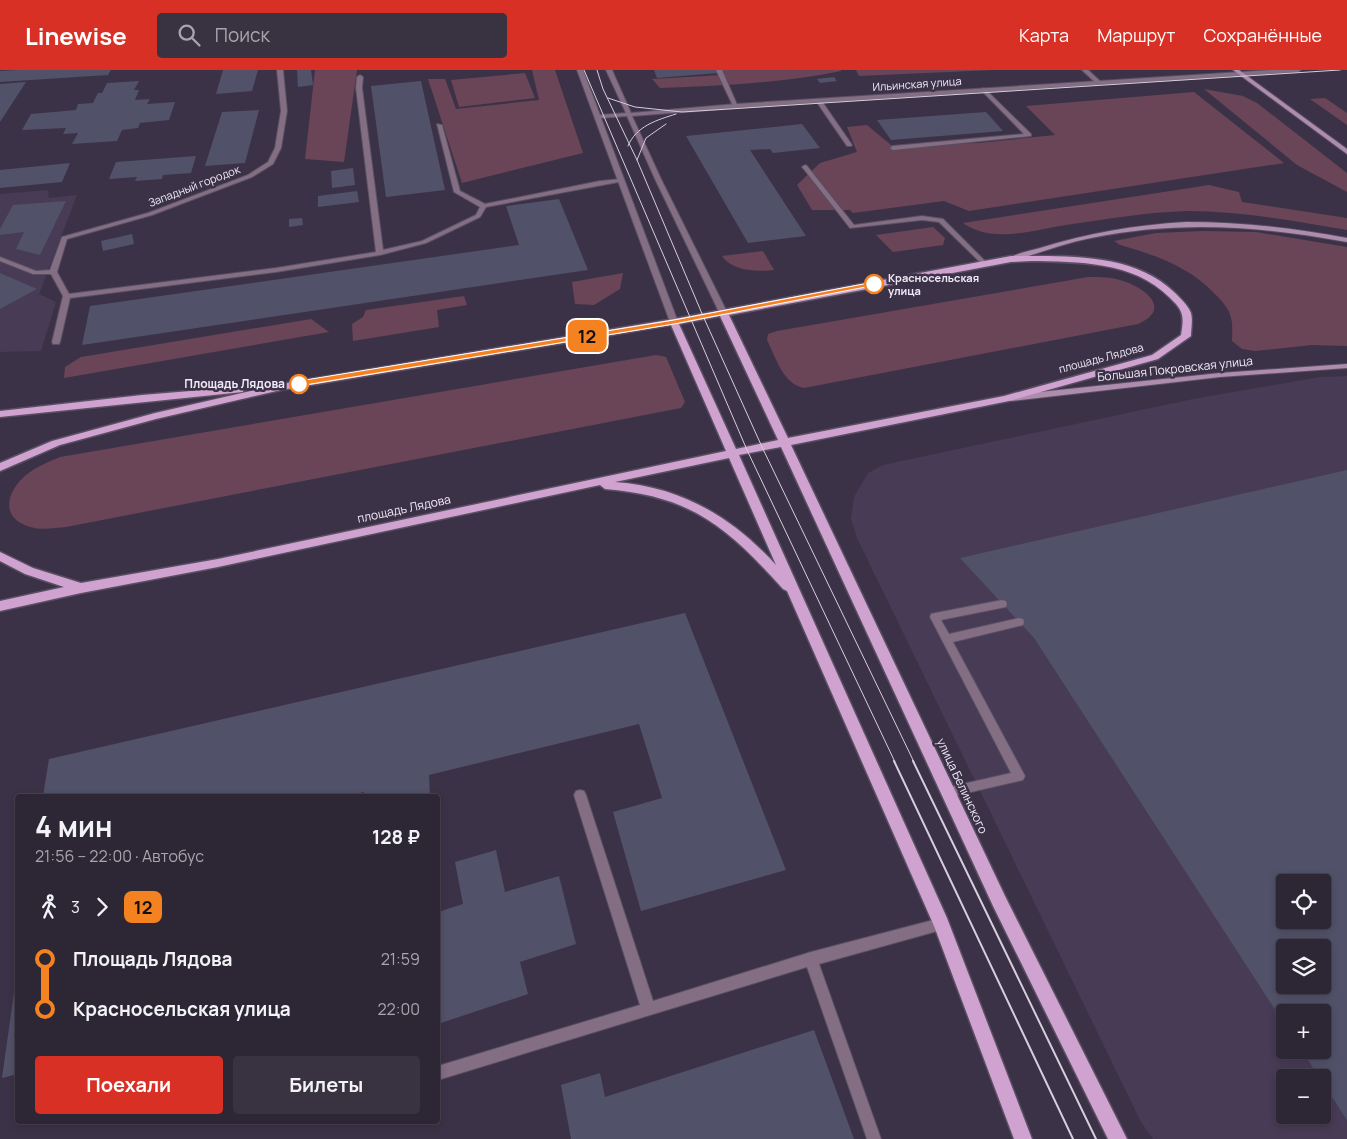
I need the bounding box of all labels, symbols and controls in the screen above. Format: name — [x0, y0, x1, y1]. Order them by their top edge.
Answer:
search box — [157, 13, 507, 58]
text: Linewise — [25, 19, 127, 52]
icon: search — [175, 21, 203, 49]
text: Поиск — [215, 22, 270, 48]
text: Карта — [1019, 23, 1069, 47]
text: Маршрут — [1097, 23, 1175, 47]
text: Сохранённые — [1203, 23, 1322, 47]
street label: Ильинская улица — [872, 73, 962, 94]
street label: Западный городок — [146, 161, 242, 210]
place label: Красносельская улица — [888, 270, 979, 298]
marker: Красносельская улица — [864, 274, 884, 294]
line badge: 12 — [564, 320, 610, 352]
text: 12 — [578, 324, 596, 348]
street label: площадь Лядова — [1057, 339, 1145, 376]
street label: Большая Покровская улица — [1096, 352, 1254, 385]
marker: Площадь Лядова — [289, 374, 309, 394]
place label: Площадь Лядова — [184, 375, 285, 392]
street label: площадь Лядова — [356, 490, 452, 527]
street label: улица Белинского — [933, 735, 992, 836]
text: 4 мин — [35, 807, 112, 845]
text: 128 ₽ — [372, 824, 420, 850]
text: 21:56 – 22:00 · Автобус — [35, 845, 204, 867]
map controls — [1276, 874, 1331, 1124]
button: locate — [1276, 874, 1331, 929]
icon: walk — [35, 893, 63, 921]
icon: forward — [88, 893, 116, 921]
text: 12 — [134, 895, 152, 919]
text: 3 — [71, 896, 80, 918]
button: layers — [1276, 939, 1331, 994]
text: Площадь Лядова — [73, 946, 233, 972]
text: 21:59 — [381, 948, 420, 970]
text: Красносельская улица — [73, 996, 291, 1022]
text: 22:00 — [377, 998, 420, 1020]
button: + — [1276, 1004, 1331, 1059]
button: Поехали — [35, 1056, 223, 1114]
button: Билеты — [233, 1056, 420, 1114]
button: − — [1276, 1069, 1331, 1124]

